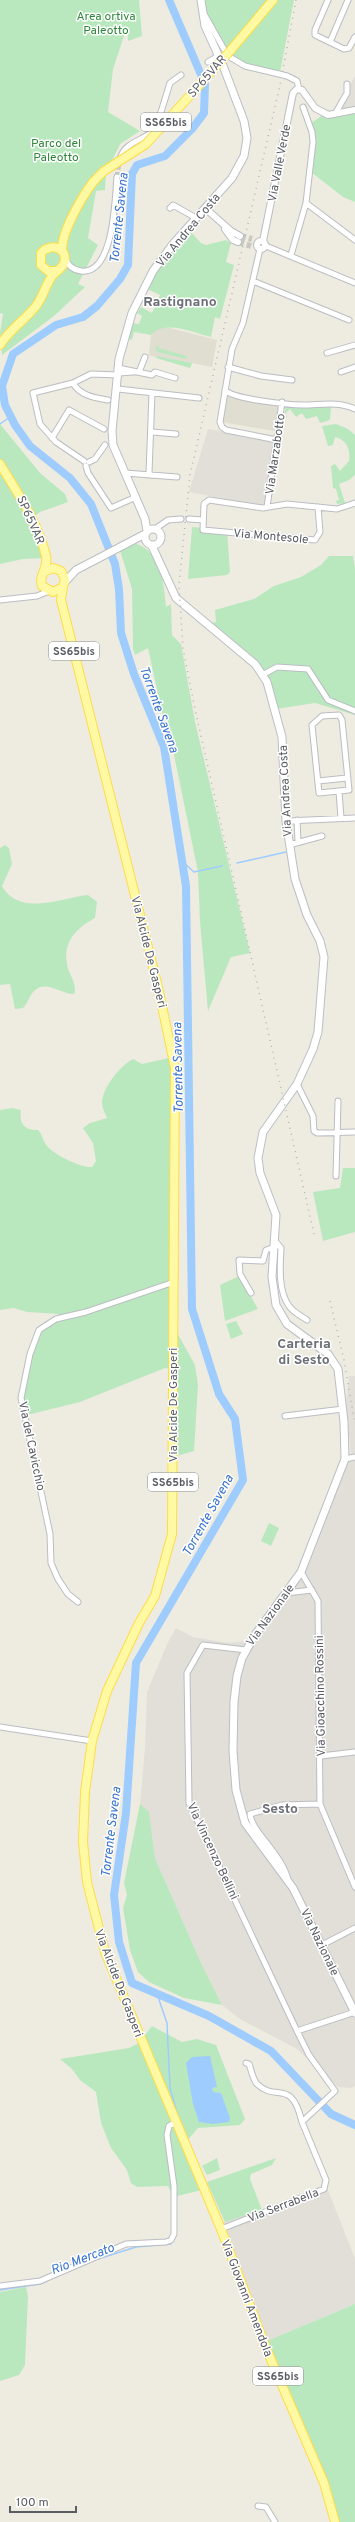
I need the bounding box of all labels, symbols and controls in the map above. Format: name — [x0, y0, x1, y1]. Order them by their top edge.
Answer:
park label: Area ortiva Paleotto — [76, 9, 136, 39]
street label: SP65VAR — [185, 52, 231, 101]
road number: SS65bis — [141, 113, 191, 131]
street label: Via Valle Verde — [265, 123, 295, 203]
park label: Parco del Paleotto — [31, 136, 81, 166]
water label: Torrente Savena — [107, 172, 133, 264]
street label: Via Andrea Costa — [153, 190, 224, 271]
district label: Rastignano — [143, 294, 217, 311]
street label: Via Marzabotto — [262, 412, 290, 496]
street label: SP65VAR — [12, 494, 48, 547]
street label: Via Montesole — [233, 526, 309, 548]
road number: SS65bis — [49, 642, 99, 660]
water label: Torrente Savena — [135, 664, 181, 755]
street label: Via Andrea Costa — [276, 745, 296, 837]
street label: Via Alcide De Gasperi — [126, 895, 170, 1010]
water label: Torrente Savena — [170, 1022, 188, 1114]
district label: Carteria di Sesto — [277, 1336, 331, 1369]
street label: Via Alcide De Gasperi — [166, 1348, 182, 1462]
street label: Via del Cavicchio — [14, 1400, 48, 1493]
water label: Torrente Savena — [180, 1472, 238, 1560]
road number: SS65bis — [148, 1473, 198, 1491]
street label: Via Nazionale — [243, 1581, 299, 1650]
street label: Via Gioacchino Rossini — [312, 1635, 330, 1757]
water label: Torrente Savena — [98, 1786, 126, 1878]
street label: Via Vincenzo Bellini — [182, 1800, 242, 1903]
district label: Sesto — [262, 1801, 298, 1818]
street label: Via Nazionale — [296, 1906, 342, 1979]
street label: Via Alcide De Gasperi — [90, 1927, 146, 2040]
street label: Via Serrabella — [246, 2185, 321, 2227]
street label: Via Giovanni Amendola — [216, 2237, 276, 2359]
water label: Rio Mercato — [49, 2240, 117, 2279]
road number: SS65bis — [253, 2367, 303, 2385]
scale bar — [10, 2488, 76, 2514]
text: 100 m — [16, 2495, 49, 2511]

